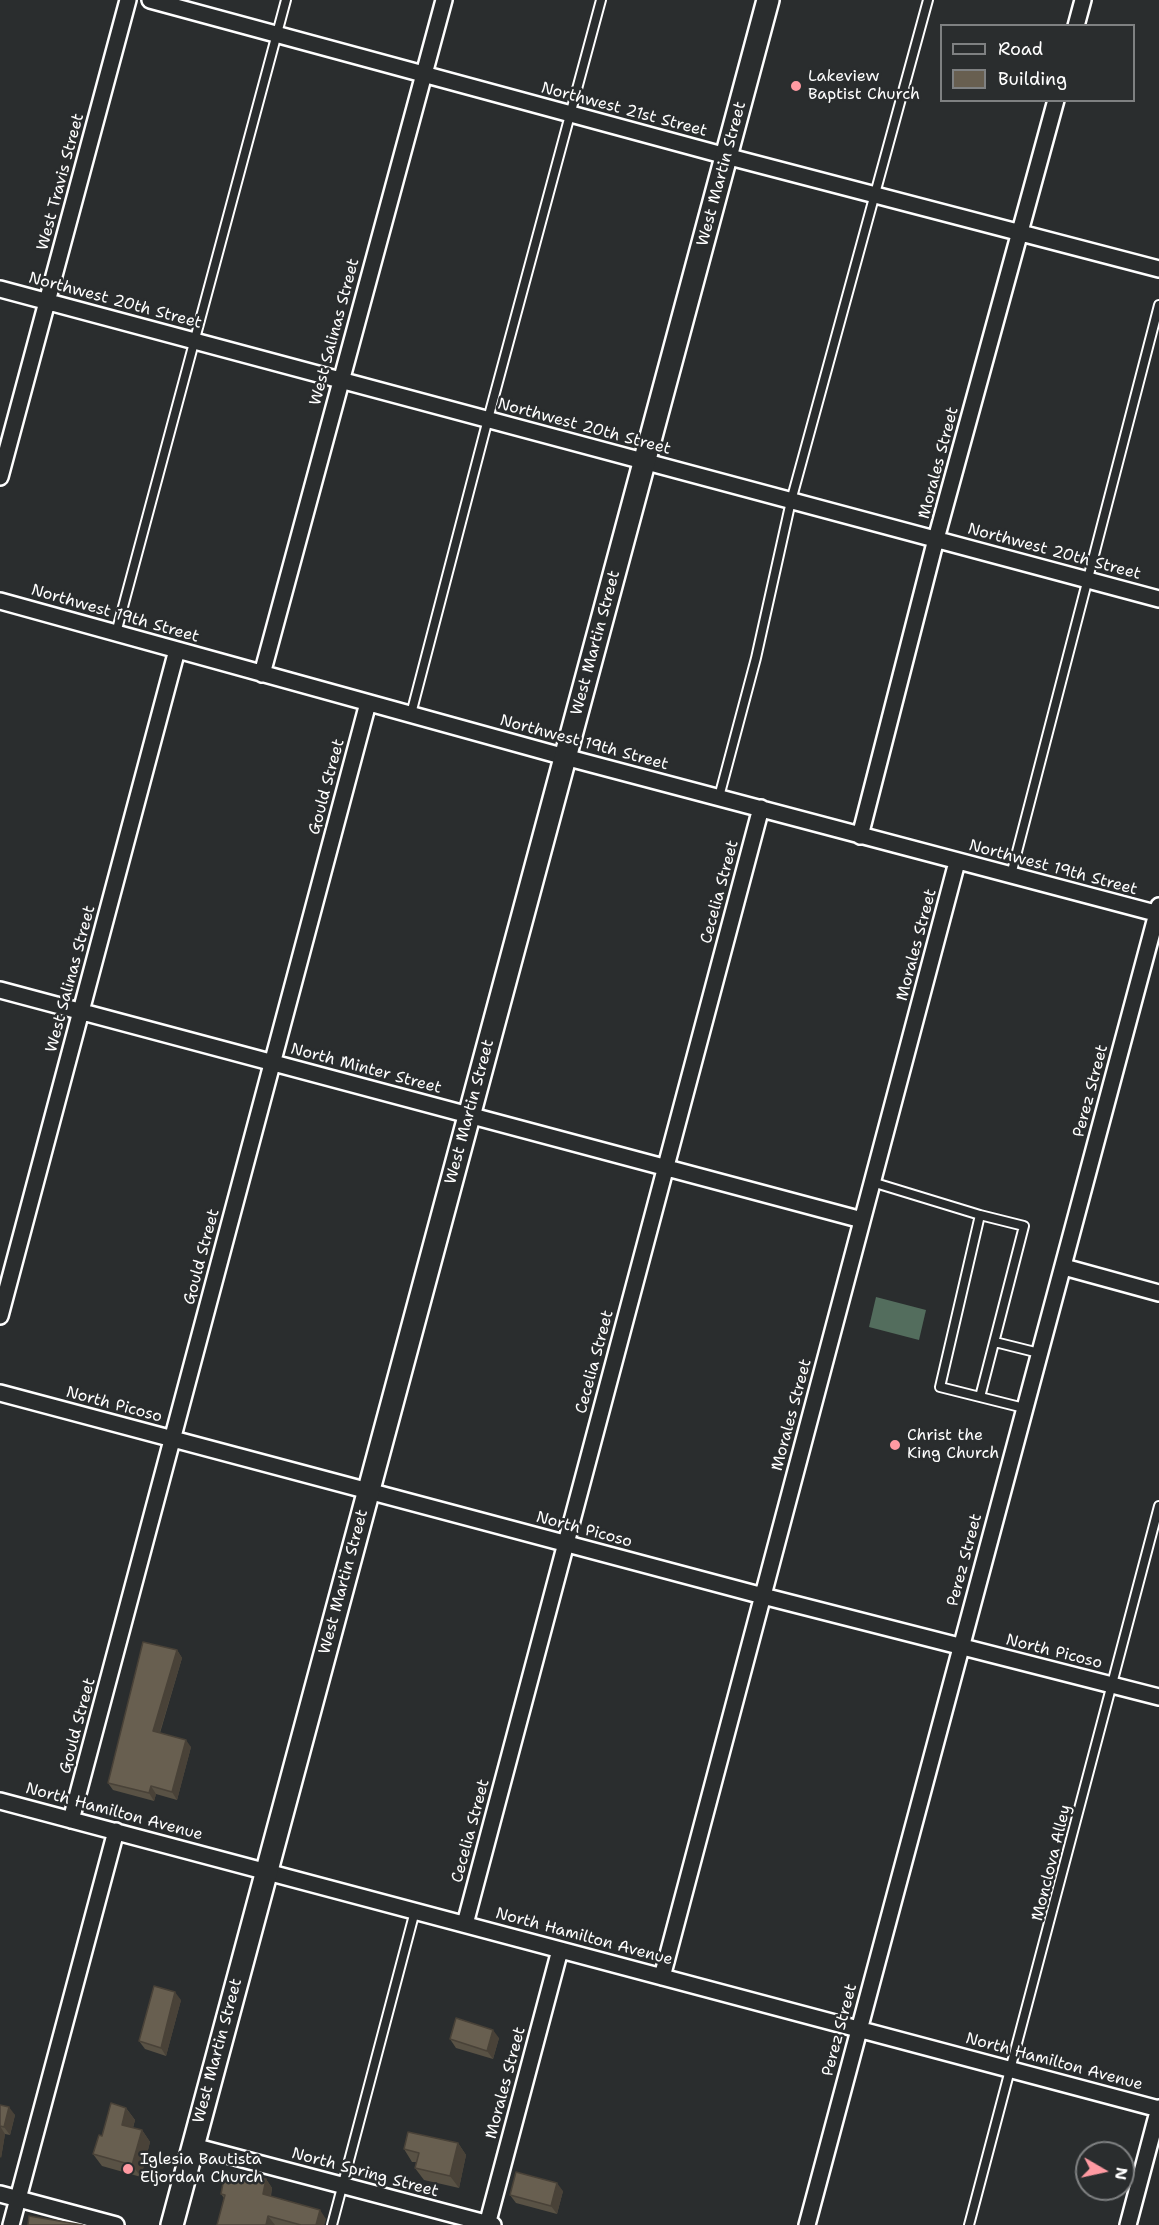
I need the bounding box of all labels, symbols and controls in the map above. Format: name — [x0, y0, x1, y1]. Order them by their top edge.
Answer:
legend — [940, 24, 1135, 102]
text: Road — [998, 37, 1043, 61]
place label: Lakeview Baptist Church — [808, 67, 920, 105]
text: Building — [998, 67, 1067, 91]
street label: Northwest 21st Street — [539, 79, 709, 141]
marker: Lakeview Baptist Church — [789, 79, 803, 93]
street label: West Martin Street — [693, 100, 751, 248]
street label: West Travis Street — [33, 111, 89, 253]
street label: West Salinas Street — [306, 256, 364, 408]
street label: Northwest 20th Street — [26, 269, 204, 333]
street label: Northwest 20th Street — [495, 395, 673, 459]
street label: Morales Street — [915, 405, 963, 521]
street label: Northwest 20th Street — [965, 520, 1143, 584]
street label: West Martin Street — [567, 569, 625, 717]
street label: Northwest 19th Street — [29, 581, 201, 647]
street label: Northwest 19th Street — [498, 711, 670, 775]
street label: Gould Street — [305, 737, 349, 837]
street label: Northwest 19th Street — [967, 836, 1139, 900]
street label: Cecelia Street — [697, 838, 743, 946]
street label: Morales Street — [893, 887, 941, 1003]
street label: West Salinas Street — [42, 903, 100, 1055]
street label: West Martin Street — [441, 1038, 499, 1186]
street label: North Minter Street — [288, 1040, 444, 1098]
street label: Perez Street — [1069, 1043, 1113, 1139]
street label: Gould Street — [180, 1207, 224, 1307]
street label: Cecelia Street — [572, 1308, 618, 1416]
street label: Morales Street — [768, 1357, 816, 1473]
street label: North Picoso — [64, 1383, 164, 1427]
place label: Christ the King Church — [907, 1426, 999, 1464]
marker: Christ the King Church — [888, 1438, 902, 1452]
street label: West Martin Street — [315, 1508, 373, 1656]
street label: North Picoso — [534, 1508, 634, 1552]
street label: Perez Street — [943, 1512, 987, 1608]
street label: North Picoso — [1004, 1631, 1104, 1673]
street label: Gould Street — [56, 1676, 100, 1776]
street label: Cecelia Street — [448, 1777, 494, 1885]
street label: North Hamilton Avenue — [23, 1779, 205, 1845]
street label: Monclova Alley — [1028, 1803, 1076, 1923]
street label: North Hamilton Avenue — [493, 1904, 675, 1970]
street label: West Martin Street — [189, 1977, 247, 2125]
street label: Perez Street — [818, 1982, 862, 2078]
street label: Morales Street — [482, 2025, 530, 2141]
street label: North Hamilton Avenue — [963, 2029, 1145, 2095]
north arrow — [1075, 2141, 1135, 2201]
street label: North Spring Street — [289, 2144, 441, 2202]
place label: Iglesia Bautista Eljordan Church — [140, 2150, 263, 2188]
marker: Iglesia Bautista Eljordan Church — [121, 2162, 135, 2176]
text: N — [1110, 2166, 1133, 2181]

